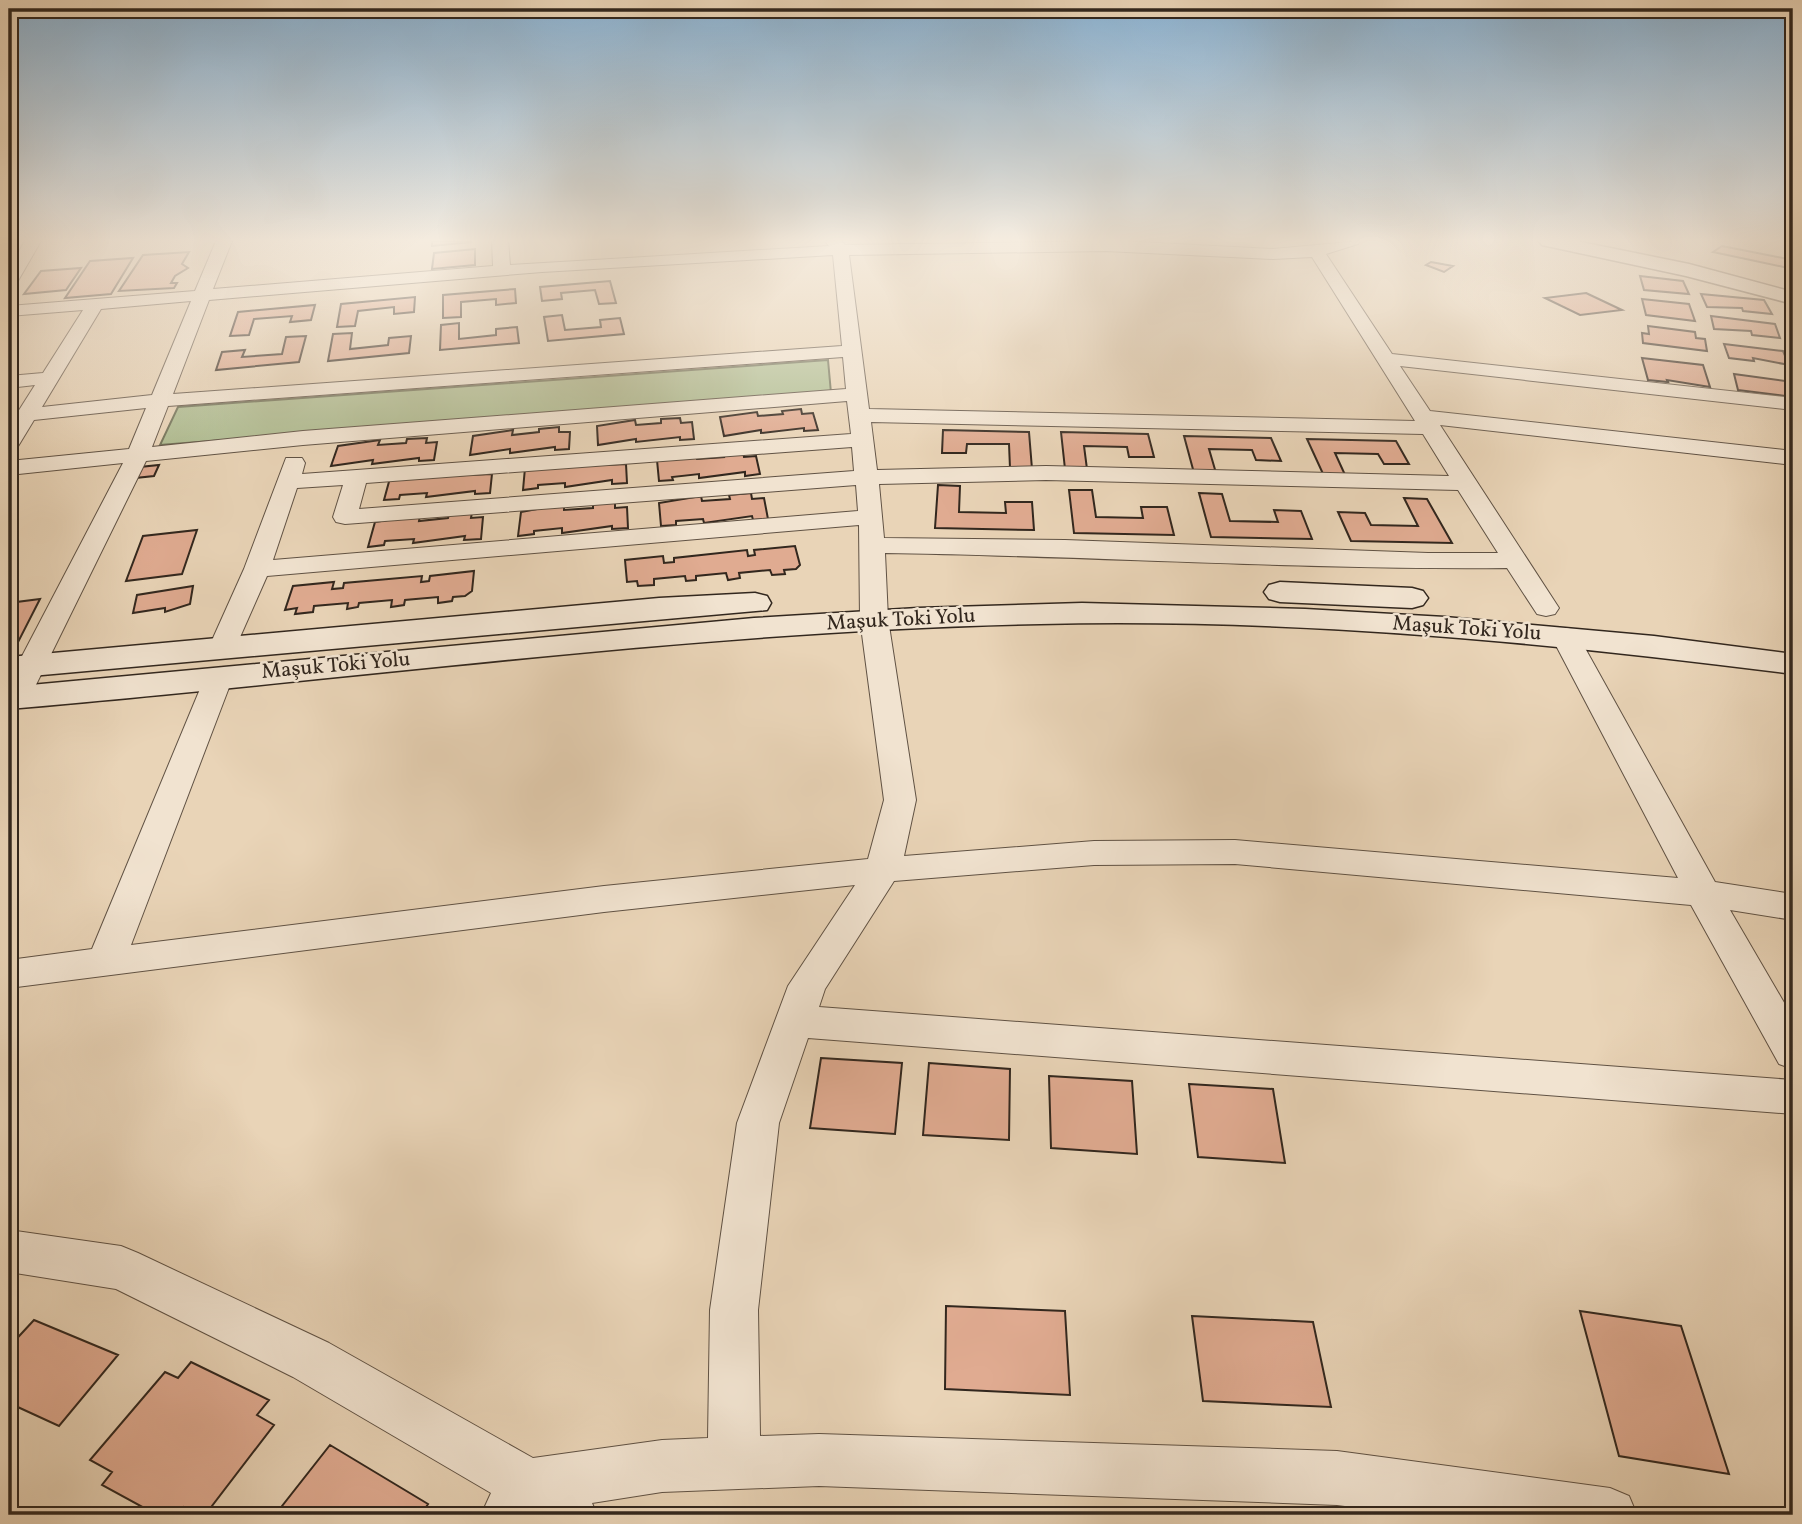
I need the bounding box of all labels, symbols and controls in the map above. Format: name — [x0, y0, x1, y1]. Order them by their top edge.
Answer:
street label: Maşuk Toki Yolu — [826, 602, 976, 638]
street label: Maşuk Toki Yolu — [1391, 609, 1543, 649]
street label: Maşuk Toki Yolu — [260, 645, 412, 687]

